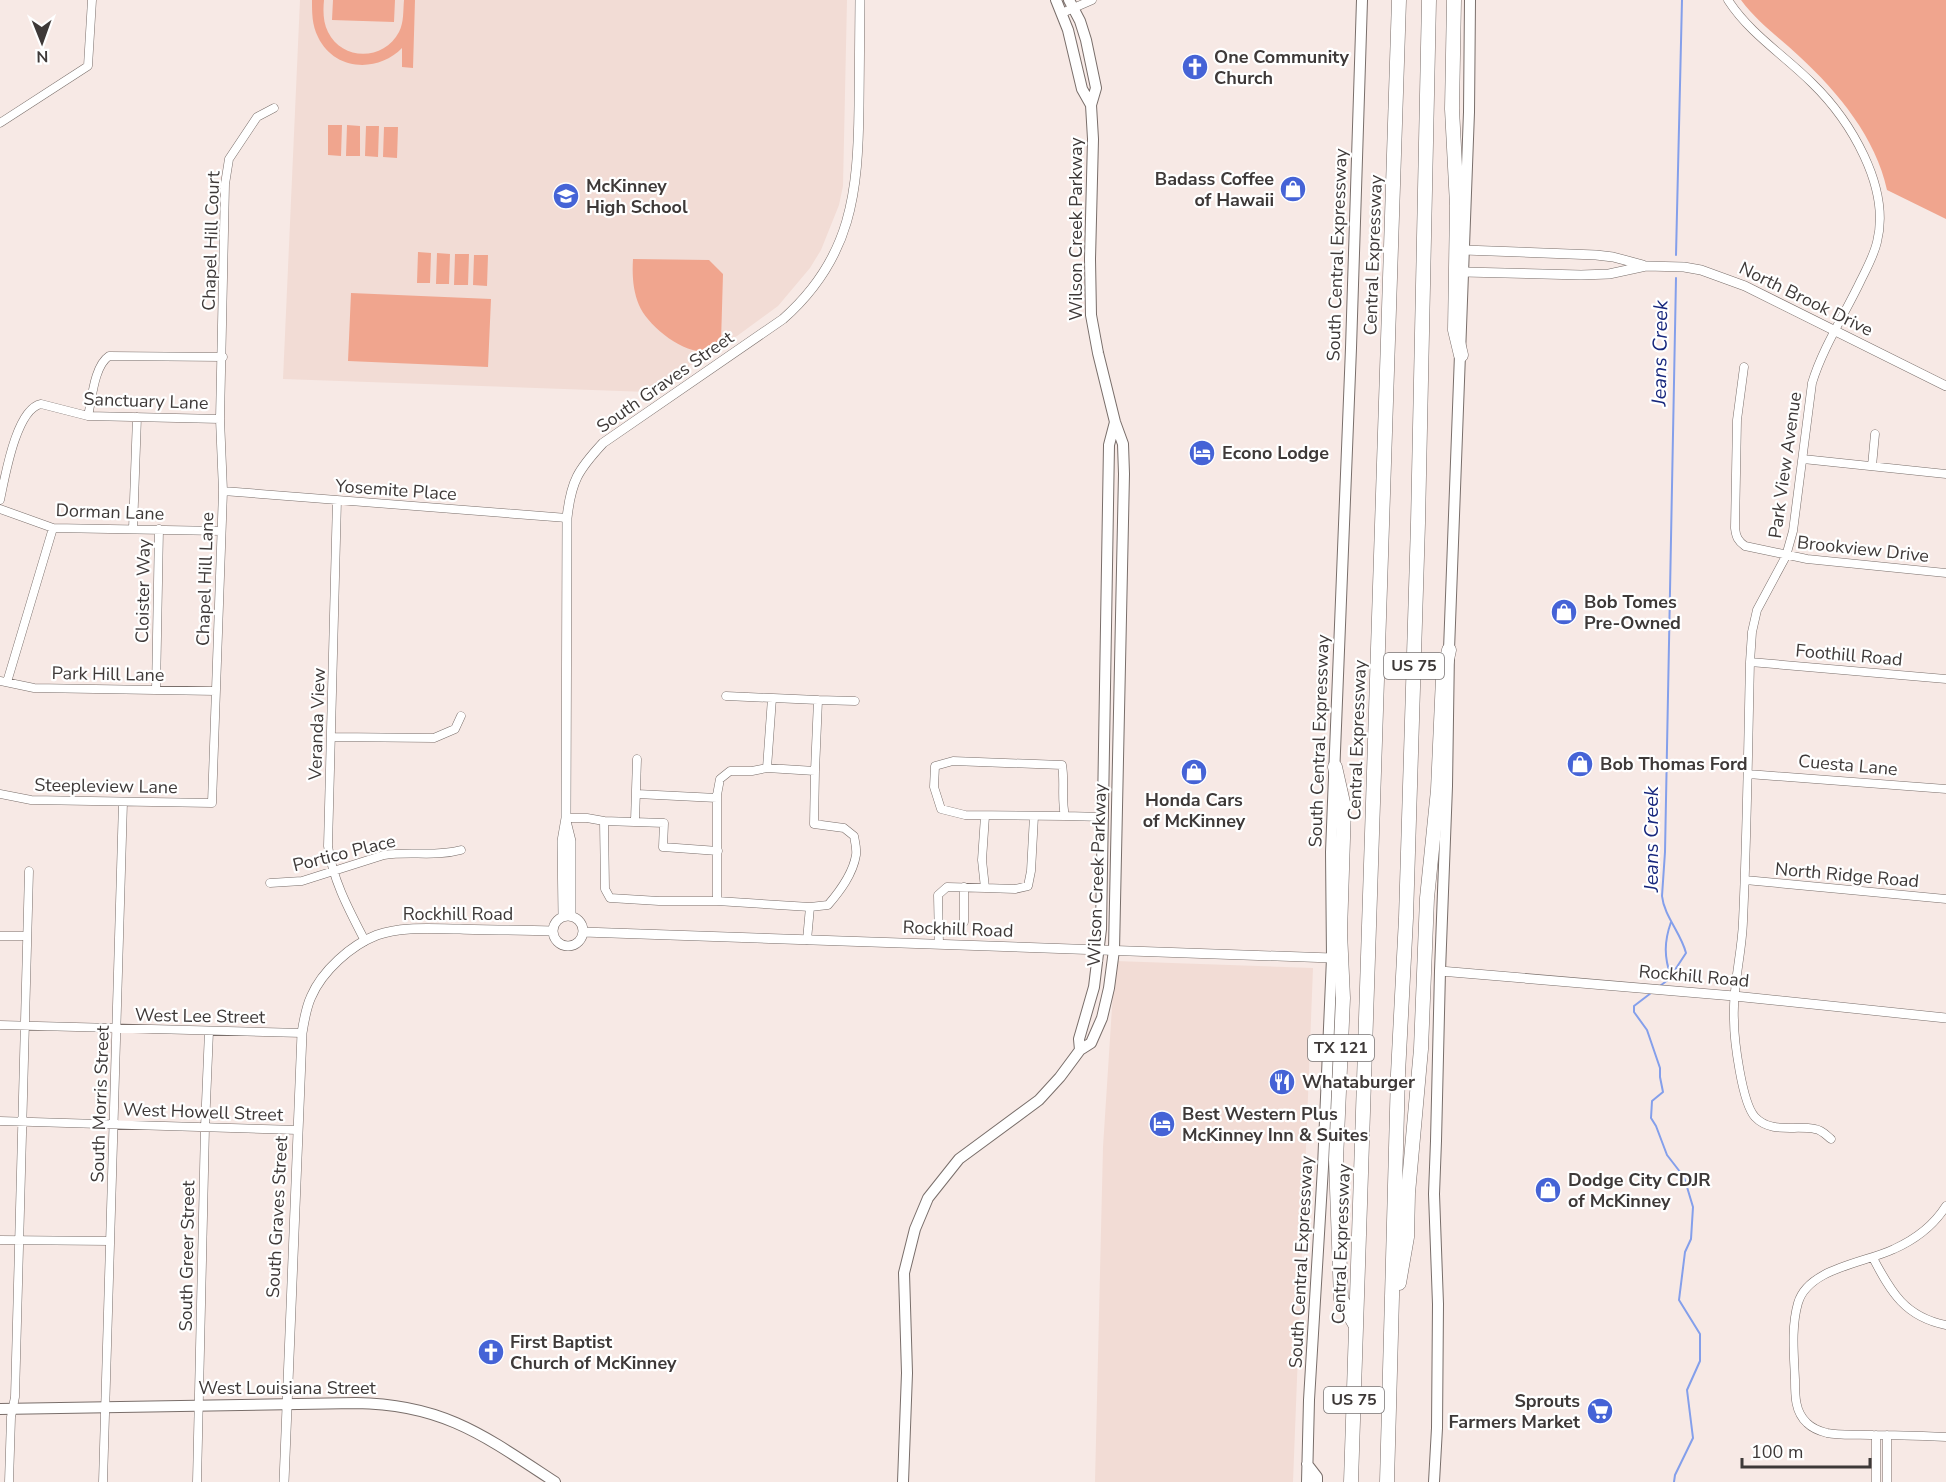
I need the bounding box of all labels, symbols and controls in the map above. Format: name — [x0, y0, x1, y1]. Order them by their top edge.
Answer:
north arrow — [12, 12, 72, 72]
text: N — [36, 45, 48, 67]
place label: One Community Church — [1214, 45, 1349, 90]
church icon: One Community Church — [1180, 52, 1210, 82]
street label: Wilson Creek Parkway — [1064, 137, 1088, 321]
street label: South Central Expressway — [1321, 147, 1353, 362]
place label: Badass Coffee of Hawaii — [1155, 167, 1274, 212]
street label: Chapel Hill Court — [197, 170, 225, 311]
place label: McKinney High School — [586, 174, 688, 219]
shop icon: Badass Coffee of Hawaii — [1278, 174, 1308, 204]
street label: Central Expressway — [1358, 174, 1388, 336]
school or university icon: McKinney High School — [551, 181, 581, 211]
street label: North Brook Drive — [1735, 256, 1877, 342]
water label: Jeans Creek — [1646, 299, 1674, 407]
street label: South Graves Street — [592, 325, 739, 438]
street label: Sanctuary Lane — [83, 387, 209, 415]
street label: Park View Avenue — [1763, 390, 1807, 540]
hotel icon: Econo Lodge — [1187, 438, 1217, 468]
place label: Econo Lodge — [1222, 441, 1329, 465]
street label: Yosemite Place — [334, 474, 457, 506]
street label: Dorman Lane — [55, 498, 165, 526]
street label: Chapel Hill Lane — [191, 512, 219, 646]
street label: Brookview Drive — [1796, 530, 1930, 568]
street label: Cloister Way — [130, 538, 156, 643]
place label: Bob Tomes Pre-Owned — [1584, 590, 1681, 635]
shop icon: Bob Tomes Pre-Owned — [1549, 597, 1579, 627]
street label: South Central Expressway — [1303, 633, 1335, 848]
street label: Foothill Road — [1795, 638, 1903, 672]
road number: US 75 — [1384, 653, 1444, 679]
street label: Central Expressway — [1342, 659, 1372, 821]
street label: Park Hill Lane — [51, 661, 165, 687]
street label: Veranda View — [303, 667, 331, 782]
shop icon: Bob Thomas Ford — [1565, 749, 1595, 779]
street label: Cuesta Lane — [1797, 749, 1899, 781]
place label: Bob Thomas Ford — [1600, 752, 1748, 776]
shop icon: Honda Cars of McKinney — [1179, 757, 1209, 787]
street label: Steepleview Lane — [34, 773, 178, 799]
street label: Wilson Creek Parkway — [1082, 782, 1112, 967]
water label: Jeans Creek — [1638, 785, 1665, 893]
place label: Honda Cars of McKinney — [1143, 788, 1246, 833]
street label: Portico Place — [290, 829, 398, 877]
street label: North Ridge Road — [1774, 857, 1920, 893]
street label: Rockhill Road — [403, 902, 513, 926]
street label: Rockhill Road — [902, 915, 1014, 943]
street label: Rockhill Road — [1638, 959, 1750, 993]
street label: West Lee Street — [135, 1003, 266, 1029]
street label: South Morris Street — [85, 1024, 115, 1183]
road number: TX 121 — [1308, 1035, 1374, 1061]
restaurant icon: Whataburger — [1267, 1067, 1297, 1097]
place label: Whataburger — [1302, 1070, 1415, 1094]
street label: West Howell Street — [122, 1097, 284, 1127]
place label: Best Western Plus McKinney Inn & Suites — [1182, 1102, 1369, 1147]
hotel icon: Best Western Plus McKinney Inn & Suites — [1147, 1109, 1177, 1139]
street label: South Graves Street — [261, 1135, 293, 1299]
street label: South Central Expressway — [1283, 1154, 1319, 1369]
street label: Central Expressway — [1326, 1163, 1356, 1325]
place label: Dodge City CDJR of McKinney — [1568, 1168, 1711, 1213]
shop icon: Dodge City CDJR of McKinney — [1533, 1175, 1563, 1205]
street label: South Greer Street — [174, 1180, 200, 1332]
place label: First Baptist Church of McKinney — [510, 1330, 677, 1375]
church icon: First Baptist Church of McKinney — [476, 1337, 506, 1367]
street label: West Louisiana Street — [198, 1376, 377, 1400]
road number: US 75 — [1324, 1387, 1384, 1413]
place label: Sprouts Farmers Market — [1449, 1389, 1580, 1434]
supermarket icon: Sprouts Farmers Market — [1585, 1396, 1615, 1426]
scale bar — [1742, 1431, 1870, 1469]
text: 100 m — [1751, 1440, 1803, 1464]

